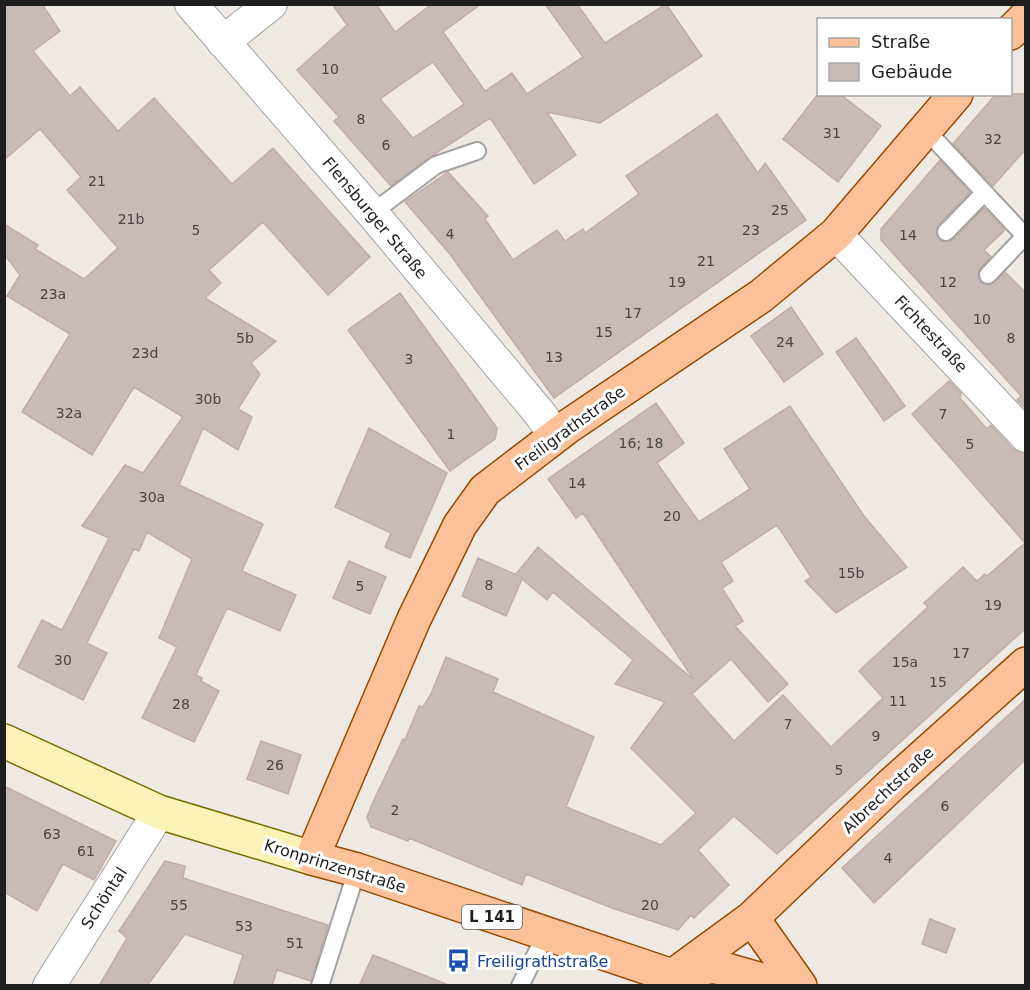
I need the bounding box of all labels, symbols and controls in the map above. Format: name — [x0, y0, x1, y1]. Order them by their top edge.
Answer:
legend — [817, 18, 1012, 96]
text: Straße — [871, 31, 930, 52]
house number: 10 — [321, 61, 339, 77]
text: Gebäude — [871, 61, 952, 82]
house number: 8 — [357, 111, 365, 127]
house number: 31 — [823, 125, 841, 141]
house number: 32 — [984, 131, 1002, 147]
house number: 6 — [382, 137, 391, 153]
street label: Flensburger Straße — [319, 153, 431, 283]
house number: 21 — [88, 173, 106, 189]
house number: 25 — [771, 202, 789, 218]
house number: 21b — [118, 211, 144, 227]
house number: 5 — [192, 222, 200, 238]
house number: 23 — [742, 222, 760, 238]
house number: 4 — [446, 226, 455, 242]
house number: 14 — [899, 227, 917, 243]
house number: 21 — [697, 253, 715, 269]
house number: 19 — [668, 274, 686, 290]
house number: 12 — [939, 274, 957, 290]
house number: 23a — [40, 286, 66, 302]
street label: Fichtestraße — [890, 292, 972, 376]
house number: 17 — [624, 305, 642, 321]
house number: 10 — [973, 311, 991, 327]
house number: 15 — [595, 324, 613, 340]
house number: 5b — [236, 330, 254, 346]
house number: 8 — [1007, 330, 1015, 346]
house number: 24 — [776, 334, 794, 350]
house number: 23d — [132, 345, 158, 361]
house number: 13 — [545, 349, 563, 365]
house number: 3 — [405, 351, 413, 367]
street label: Freiligrathstraße — [511, 382, 629, 474]
house number: 30b — [195, 391, 221, 407]
house number: 32a — [56, 405, 82, 421]
house number: 7 — [939, 406, 947, 422]
house number: 1 — [447, 426, 455, 442]
house number: 16; 18 — [619, 435, 663, 451]
house number: 5 — [966, 436, 974, 452]
house number: 14 — [568, 475, 586, 491]
house number: 30a — [139, 489, 165, 505]
house number: 20 — [663, 508, 681, 524]
house number: 15b — [838, 565, 864, 581]
house number: 8 — [485, 577, 493, 593]
house number: 5 — [356, 578, 364, 594]
house number: 19 — [984, 597, 1002, 613]
house number: 17 — [952, 645, 970, 661]
house number: 30 — [54, 652, 72, 668]
house number: 15a — [892, 654, 918, 670]
house number: 15 — [929, 674, 947, 690]
house number: 11 — [889, 693, 907, 709]
house number: 28 — [172, 696, 190, 712]
house number: 7 — [784, 716, 792, 732]
house number: 9 — [872, 728, 880, 744]
street label: Albrechtstraße — [838, 743, 938, 837]
house number: 26 — [266, 757, 284, 773]
house number: 5 — [835, 762, 843, 778]
house number: 6 — [941, 798, 950, 814]
house number: 2 — [391, 802, 399, 818]
house number: 63 — [43, 826, 61, 842]
street label: Kronprinzenstraße — [262, 835, 408, 897]
house number: 61 — [77, 843, 95, 859]
house number: 4 — [884, 850, 893, 866]
street label: Schöntal — [77, 864, 131, 932]
house number: 55 — [170, 897, 188, 913]
house number: 20 — [641, 897, 659, 913]
road number: L 141 — [462, 905, 522, 929]
house number: 53 — [235, 918, 253, 934]
house number: 51 — [286, 935, 304, 951]
bus stop icon: Freiligrathstraße — [446, 948, 472, 974]
place label: Freiligrathstraße — [477, 952, 608, 971]

